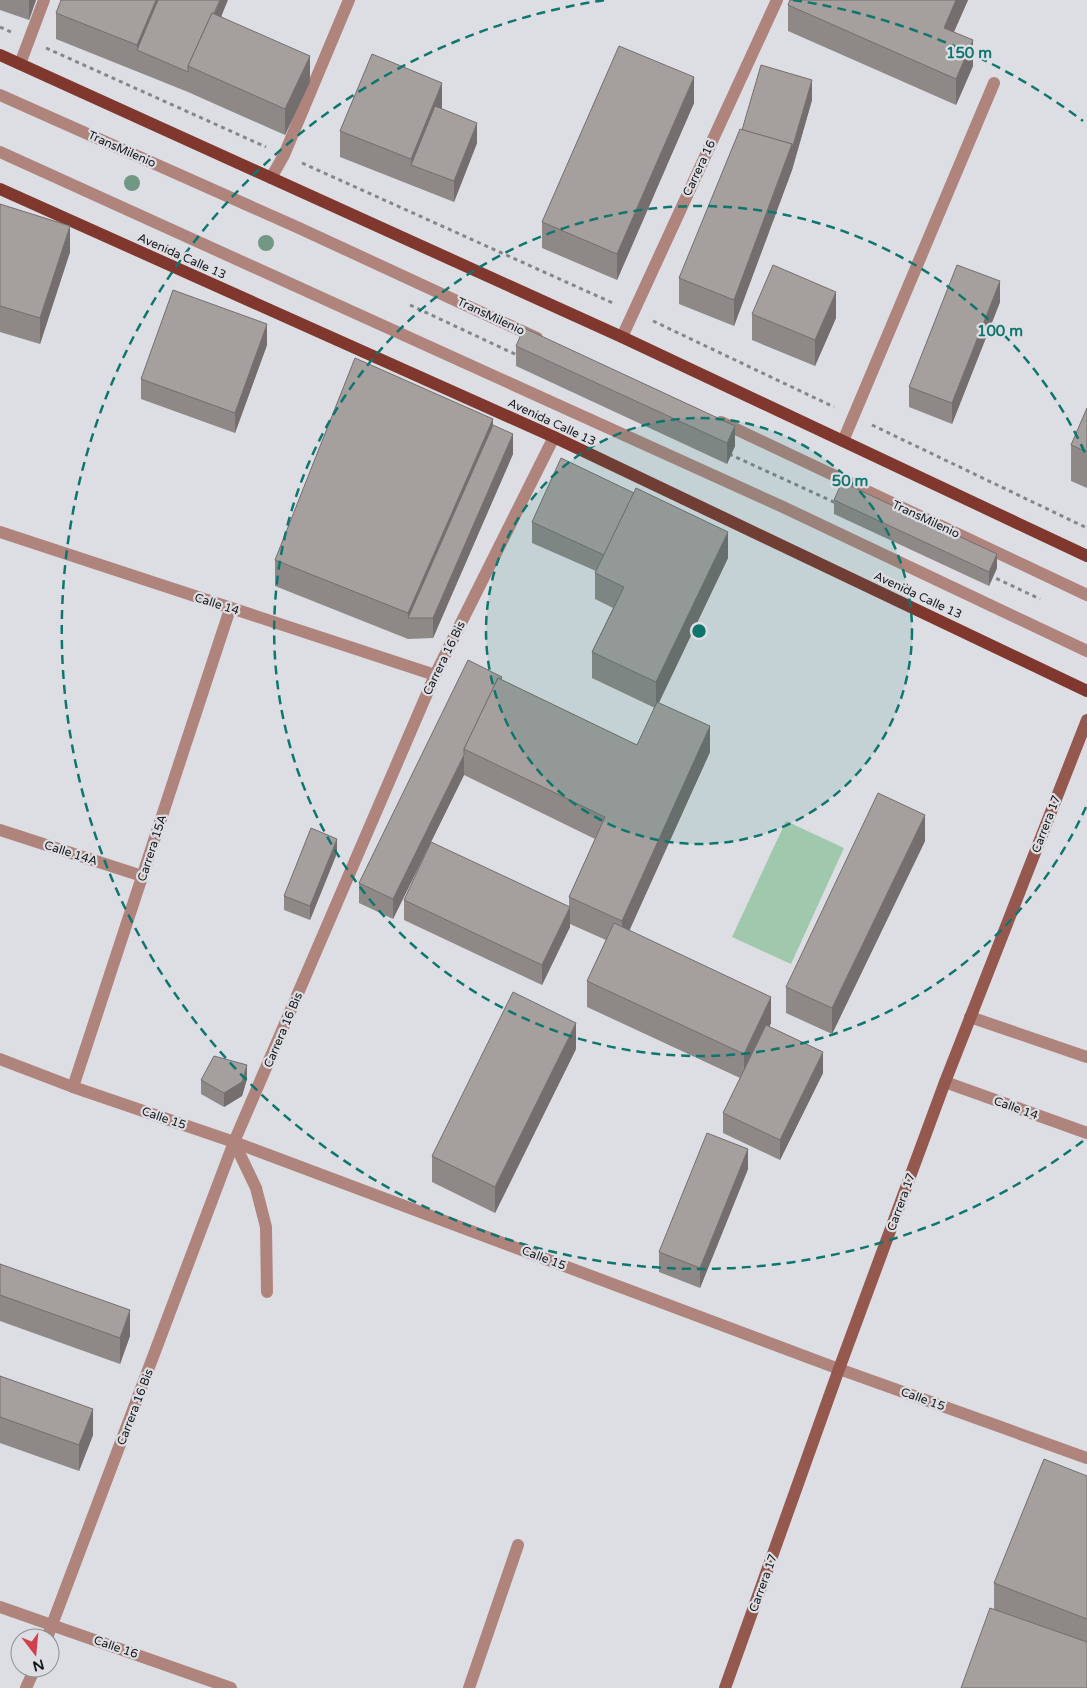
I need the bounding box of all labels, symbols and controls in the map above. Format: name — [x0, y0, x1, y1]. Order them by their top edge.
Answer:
text: 150 m — [946, 44, 992, 62]
street label: TransMilenio — [86, 128, 158, 170]
street label: Carrera 16 — [680, 138, 718, 198]
street label: Avenida Calle 13 — [136, 230, 228, 282]
street label: TransMilenio — [455, 294, 527, 338]
text: 100 m — [977, 322, 1023, 340]
street label: Avenida Calle 13 — [506, 396, 598, 448]
text: 50 m — [832, 472, 868, 490]
street label: TransMilenio — [890, 497, 962, 541]
street label: Avenida Calle 13 — [872, 569, 964, 621]
street label: Calle 14 — [193, 590, 241, 618]
street label: Carrera 16 Bis — [420, 619, 468, 697]
centre of rings — [690, 622, 708, 640]
street label: Carrera 17 — [1029, 793, 1063, 855]
street label: Carrera 15A — [135, 813, 169, 883]
street label: Calle 14A — [43, 838, 99, 868]
street label: Carrera 16 Bis — [261, 990, 305, 1070]
street label: Calle 14 — [992, 1094, 1040, 1123]
street label: Calle 15 — [140, 1104, 188, 1132]
street label: Carrera 17 — [884, 1171, 918, 1233]
street label: Calle 15 — [520, 1243, 568, 1273]
street label: Carrera 16 Bis — [114, 1367, 156, 1447]
street label: Calle 15 — [899, 1385, 947, 1413]
street label: Carrera 17 — [746, 1552, 780, 1614]
north arrow — [10, 1628, 60, 1678]
street label: Calle 16 — [92, 1633, 140, 1661]
text: N — [31, 1655, 46, 1675]

